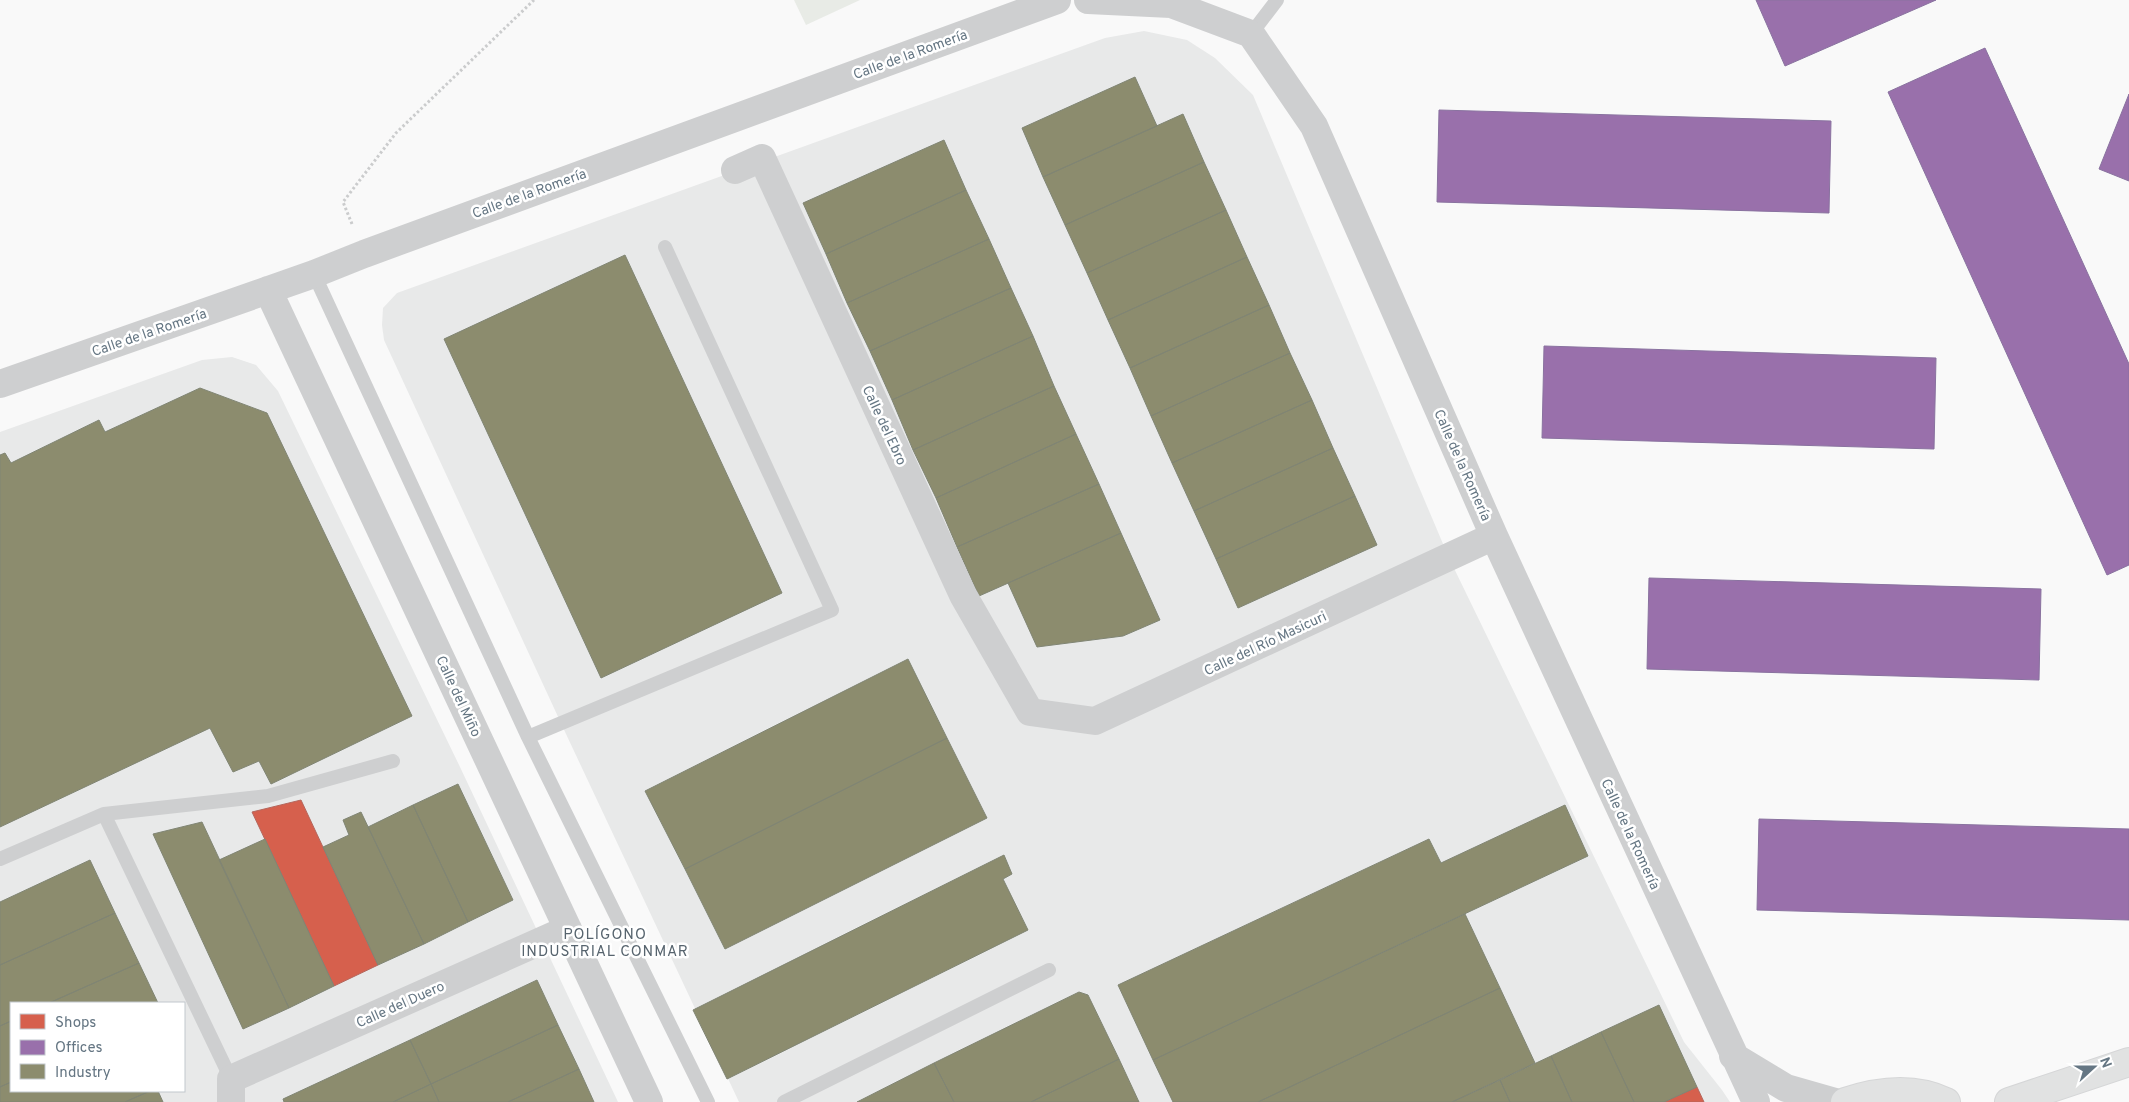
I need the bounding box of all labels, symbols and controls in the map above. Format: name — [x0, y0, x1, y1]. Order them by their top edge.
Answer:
street label: Calle de la Romería — [851, 27, 970, 84]
street label: Calle de la Romería — [470, 166, 589, 223]
street label: Calle de la Romería — [90, 306, 209, 361]
street label: Calle del Ebro — [858, 383, 910, 468]
street label: Calle de la Romería — [1429, 407, 1494, 524]
street label: Calle del Río Masicuri — [1202, 609, 1329, 680]
street label: Calle del Miño — [431, 653, 484, 740]
street label: Calle de la Romería — [1596, 776, 1663, 893]
district label: POLÍGONO INDUSTRIAL CONMAR — [521, 925, 689, 962]
street label: Calle del Duero — [354, 978, 448, 1032]
legend — [10, 1002, 185, 1092]
text: Shops — [55, 1014, 96, 1033]
text: Offices — [55, 1039, 102, 1058]
north arrow — [2069, 1042, 2119, 1092]
text: N — [2095, 1055, 2114, 1071]
text: Industry — [55, 1064, 111, 1083]

